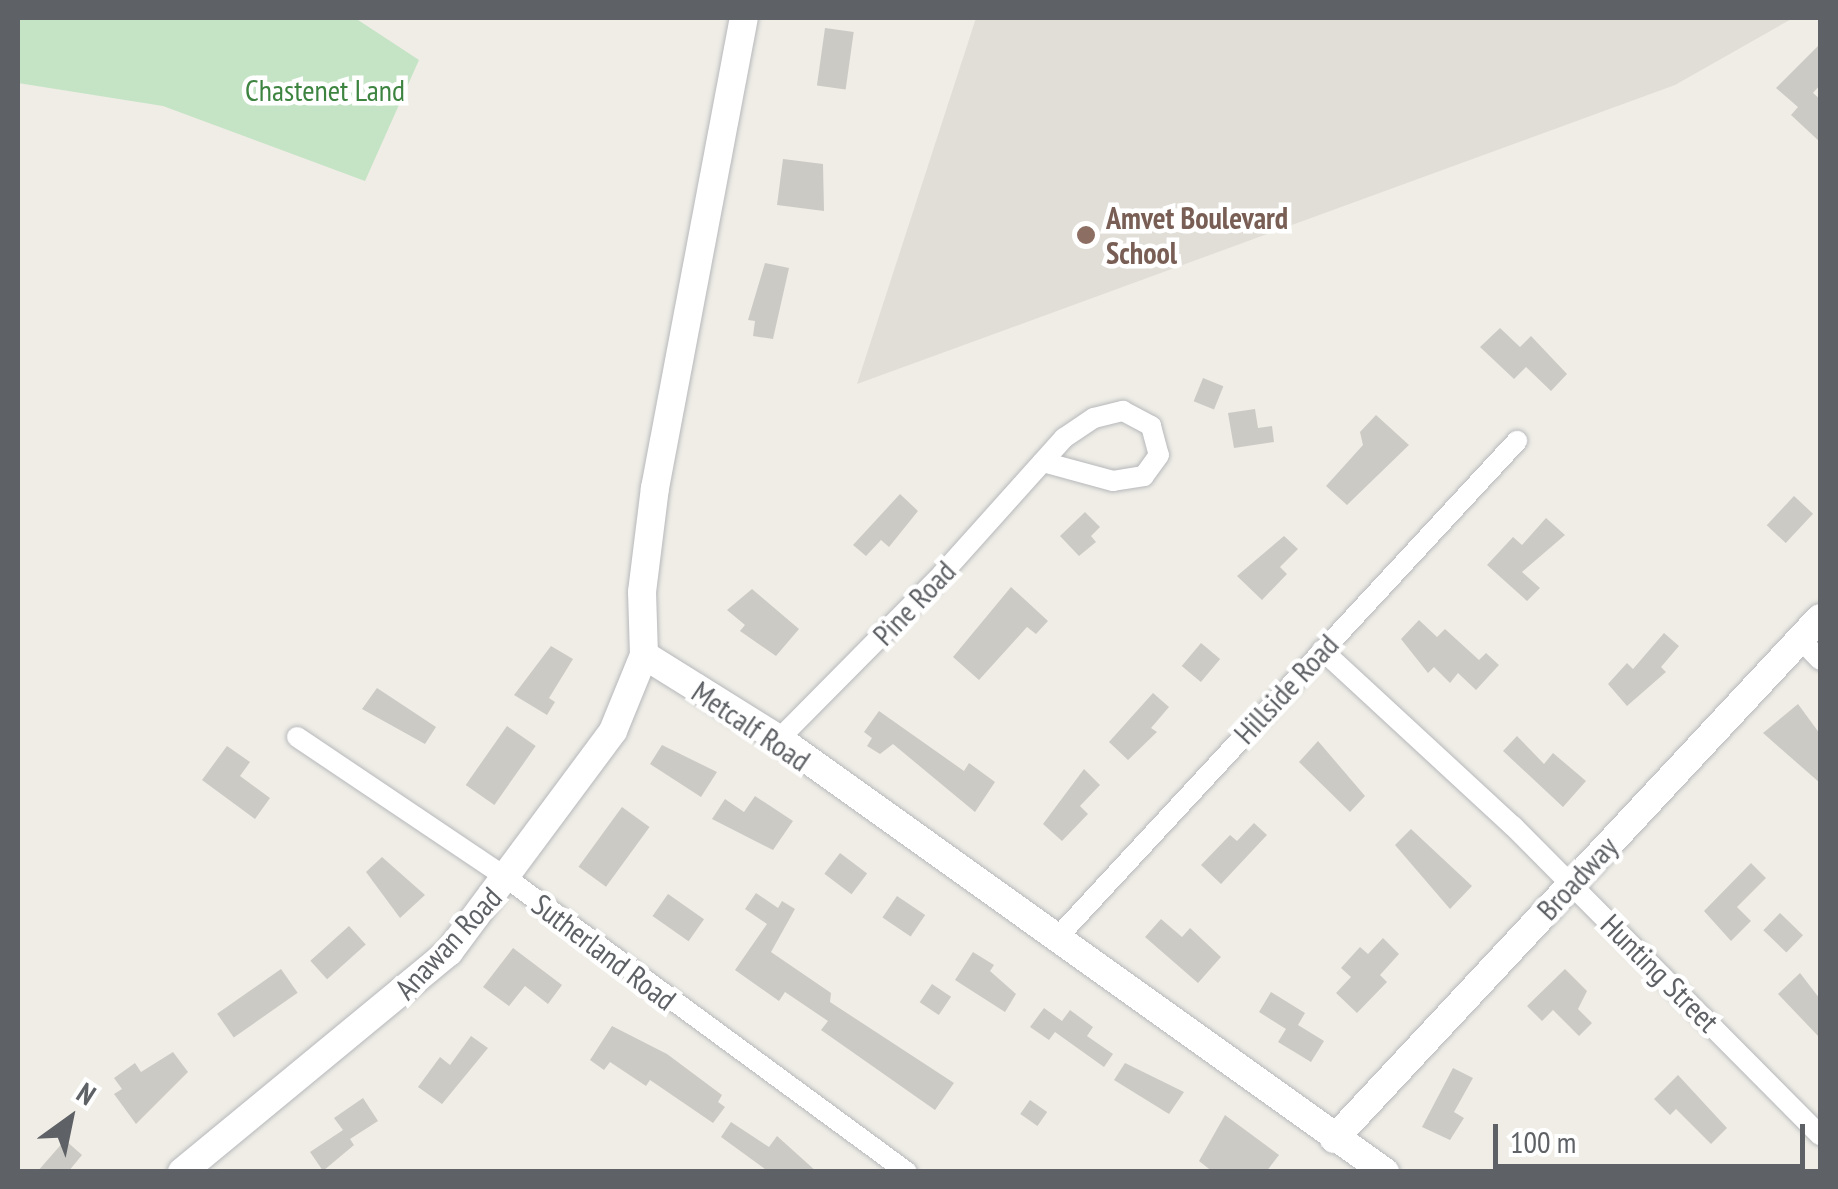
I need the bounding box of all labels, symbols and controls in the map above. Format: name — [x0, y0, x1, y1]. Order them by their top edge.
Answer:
park label: Chastenet Land — [245, 72, 405, 108]
place label: Amvet Boulevard School — [1106, 200, 1288, 270]
marker: Amvet Boulevard School — [1075, 224, 1097, 246]
street label: Pine Road — [865, 553, 963, 653]
street label: Hillside Road — [1226, 627, 1346, 751]
street label: Metcalf Road — [685, 673, 817, 779]
street label: Broadway — [1529, 829, 1625, 927]
street label: Anawan Road — [387, 880, 509, 1006]
street label: Sutherland Road — [525, 886, 683, 1018]
street label: Hunting Street — [1594, 907, 1726, 1039]
north arrow — [20, 1069, 120, 1169]
text: N — [70, 1074, 103, 1113]
scale bar — [1498, 1104, 1810, 1166]
text: 100 m — [1510, 1122, 1576, 1161]

